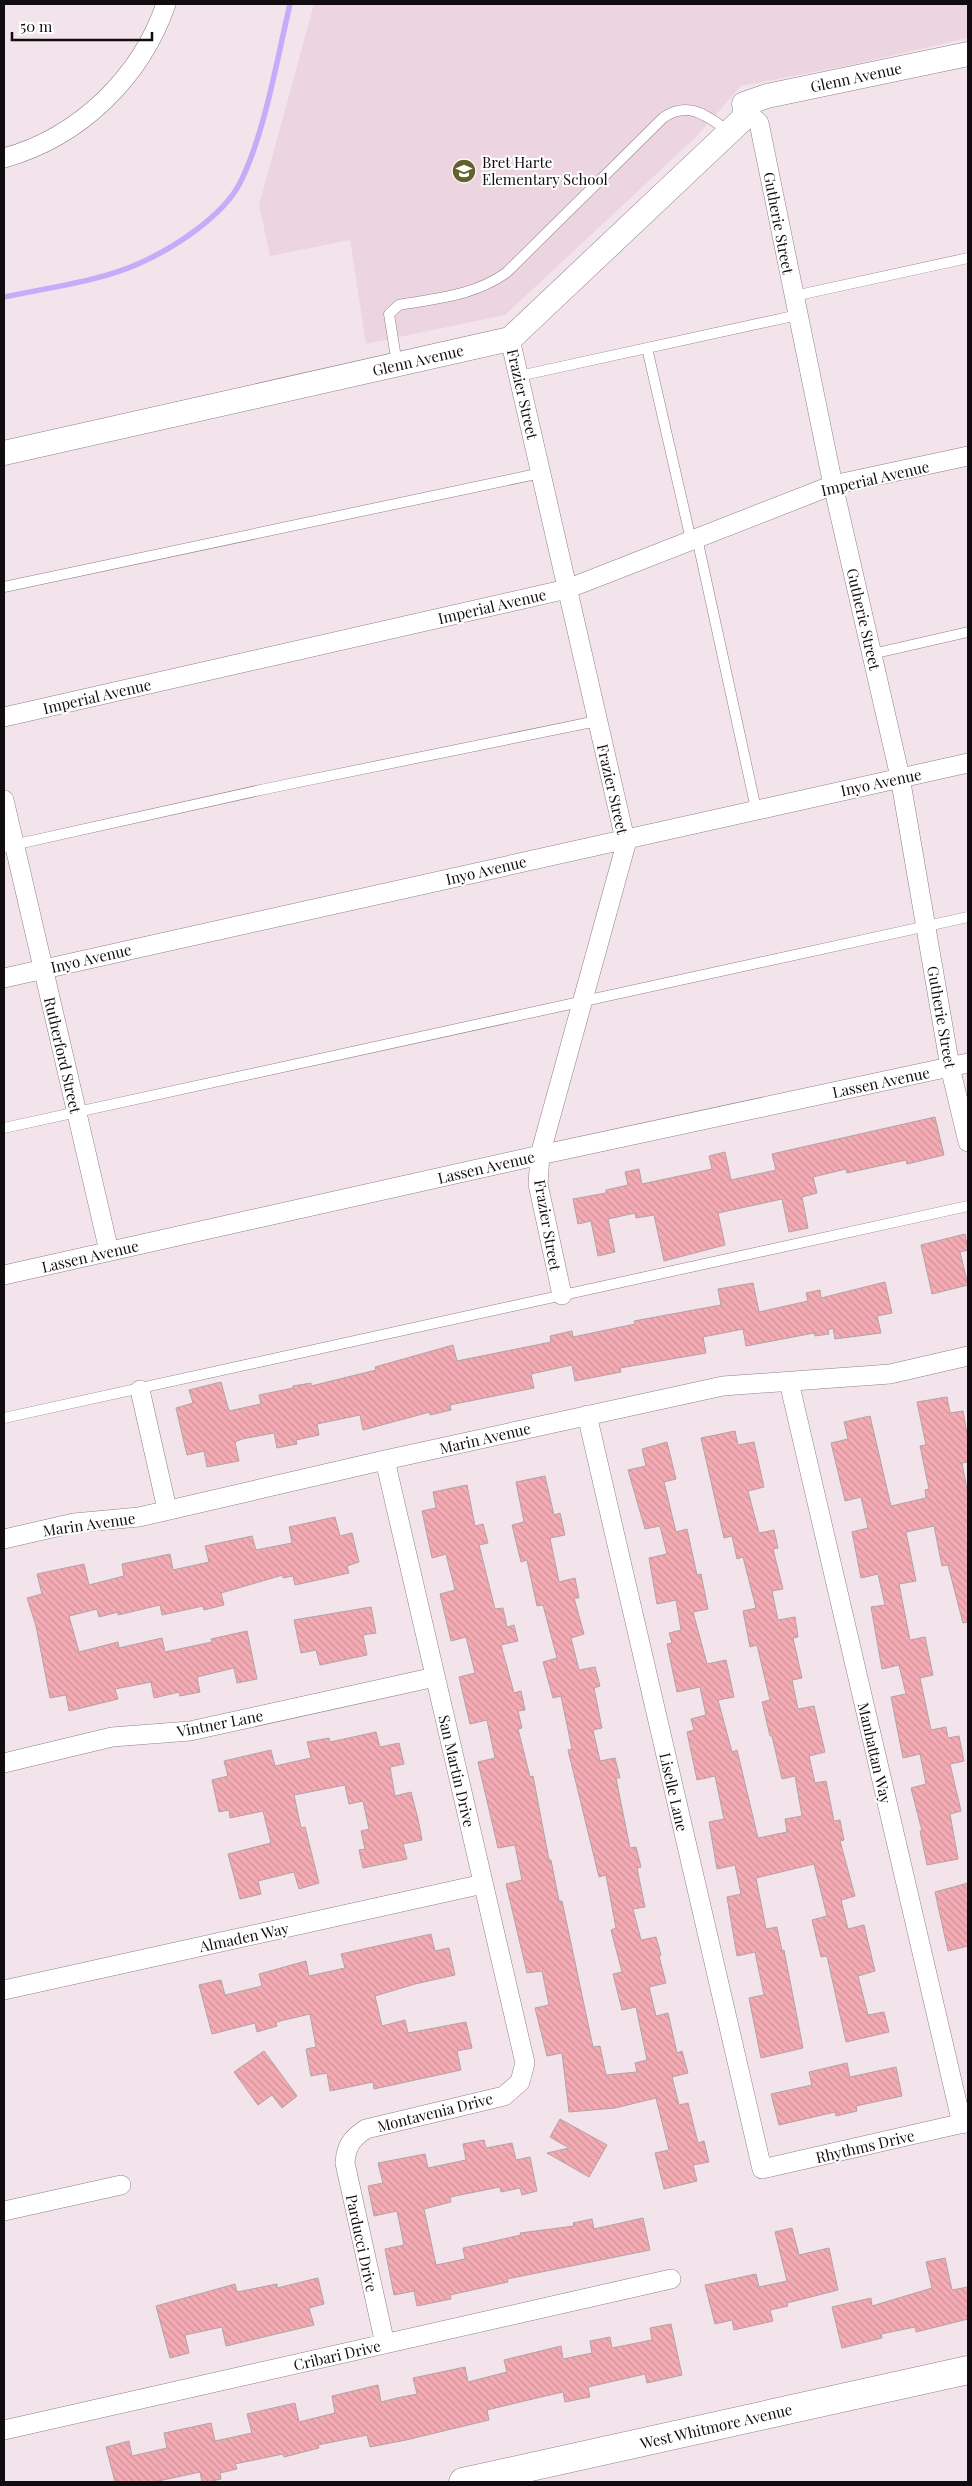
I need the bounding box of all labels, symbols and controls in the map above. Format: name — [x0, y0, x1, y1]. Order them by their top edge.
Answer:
scale bar — [12, 10, 152, 42]
text: 50 m — [20, 16, 53, 36]
street label: Glenn Avenue — [809, 58, 903, 96]
place label: Bret Harte Elementary School — [482, 152, 608, 189]
school or university icon: Bret Harte Elementary School — [451, 158, 477, 184]
street label: Gutherie Street — [759, 170, 799, 276]
street label: Glenn Avenue — [371, 340, 465, 380]
street label: Frazier Street — [503, 347, 543, 442]
street label: Imperial Avenue — [819, 456, 931, 500]
street label: Gutherie Street — [843, 566, 886, 672]
street label: Imperial Avenue — [436, 584, 548, 628]
street label: Imperial Avenue — [41, 674, 153, 718]
street label: Frazier Street — [593, 742, 633, 837]
street label: Inyo Avenue — [839, 764, 923, 800]
street label: Inyo Avenue — [444, 851, 528, 889]
street label: Inyo Avenue — [49, 939, 133, 977]
street label: Gutherie Street — [923, 964, 961, 1070]
street label: Rutherford Street — [40, 995, 86, 1116]
street label: Lassen Avenue — [831, 1062, 931, 1102]
street label: Lassen Avenue — [436, 1146, 536, 1188]
street label: Frazier Street — [530, 1178, 566, 1273]
street label: Lassen Avenue — [40, 1235, 140, 1277]
street label: Marin Avenue — [437, 1418, 533, 1458]
street label: Marin Avenue — [41, 1508, 137, 1540]
street label: Manhattan Way — [854, 1700, 896, 1806]
street label: Vintner Lane — [174, 1705, 265, 1741]
street label: San Martin Drive — [434, 1713, 480, 1829]
street label: Liselle Lane — [655, 1751, 693, 1833]
street label: Almaden Way — [197, 1918, 291, 1956]
street label: Montavenia Drive — [375, 2088, 495, 2136]
street label: Rhythms Drive — [814, 2125, 916, 2167]
street label: Parducci Drive — [342, 2192, 382, 2294]
street label: Cribari Drive — [291, 2335, 383, 2375]
street label: West Whitmore Avenue — [637, 2399, 794, 2453]

